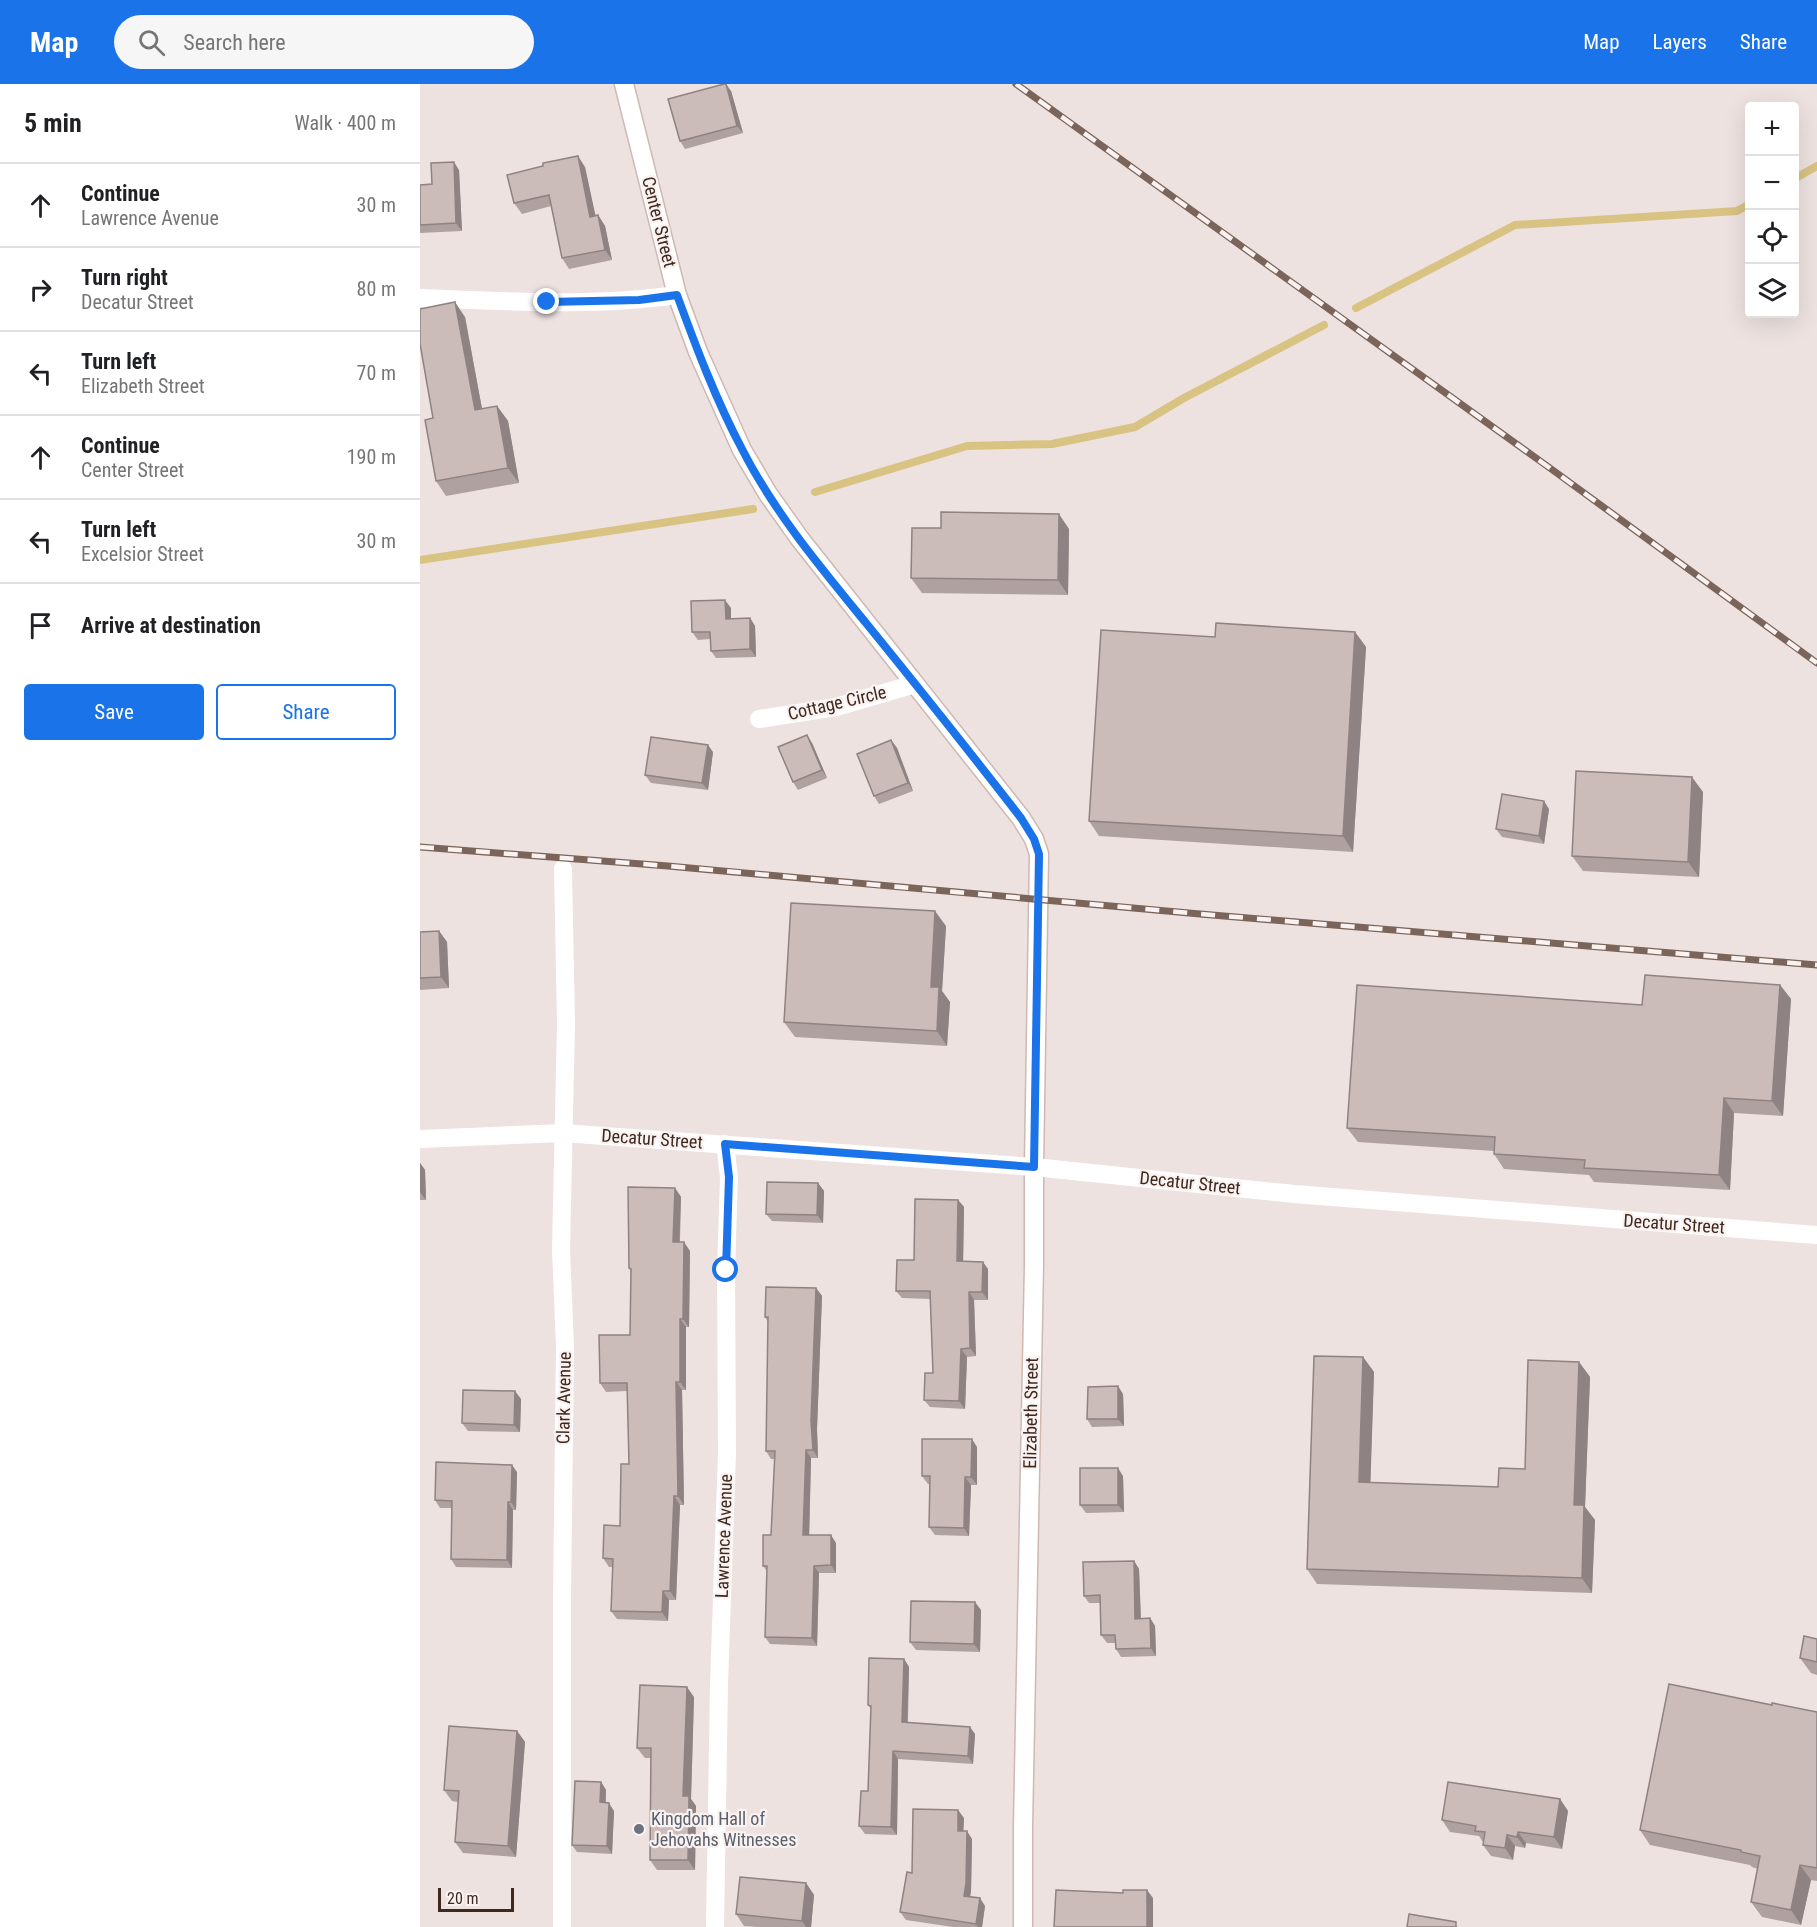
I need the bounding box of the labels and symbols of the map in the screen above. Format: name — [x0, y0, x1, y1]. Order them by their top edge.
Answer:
street label: Center Street — [638, 174, 681, 270]
route end — [533, 288, 559, 314]
street label: Cottage Circle — [786, 681, 888, 724]
street label: Decatur Street — [601, 1124, 703, 1153]
street label: Decatur Street — [1138, 1167, 1242, 1198]
street label: Decatur Street — [1623, 1209, 1725, 1238]
route start — [712, 1256, 738, 1282]
street label: Clark Avenue — [552, 1352, 575, 1444]
street label: Elizabeth Street — [1019, 1357, 1042, 1469]
street label: Lawrence Avenue — [711, 1474, 736, 1598]
place label: Kingdom Hall of Jehovahs Witnesses — [651, 1808, 796, 1850]
marker: Kingdom Hall of Jehovahs Witnesses — [632, 1822, 646, 1836]
scale bar — [438, 1885, 514, 1912]

